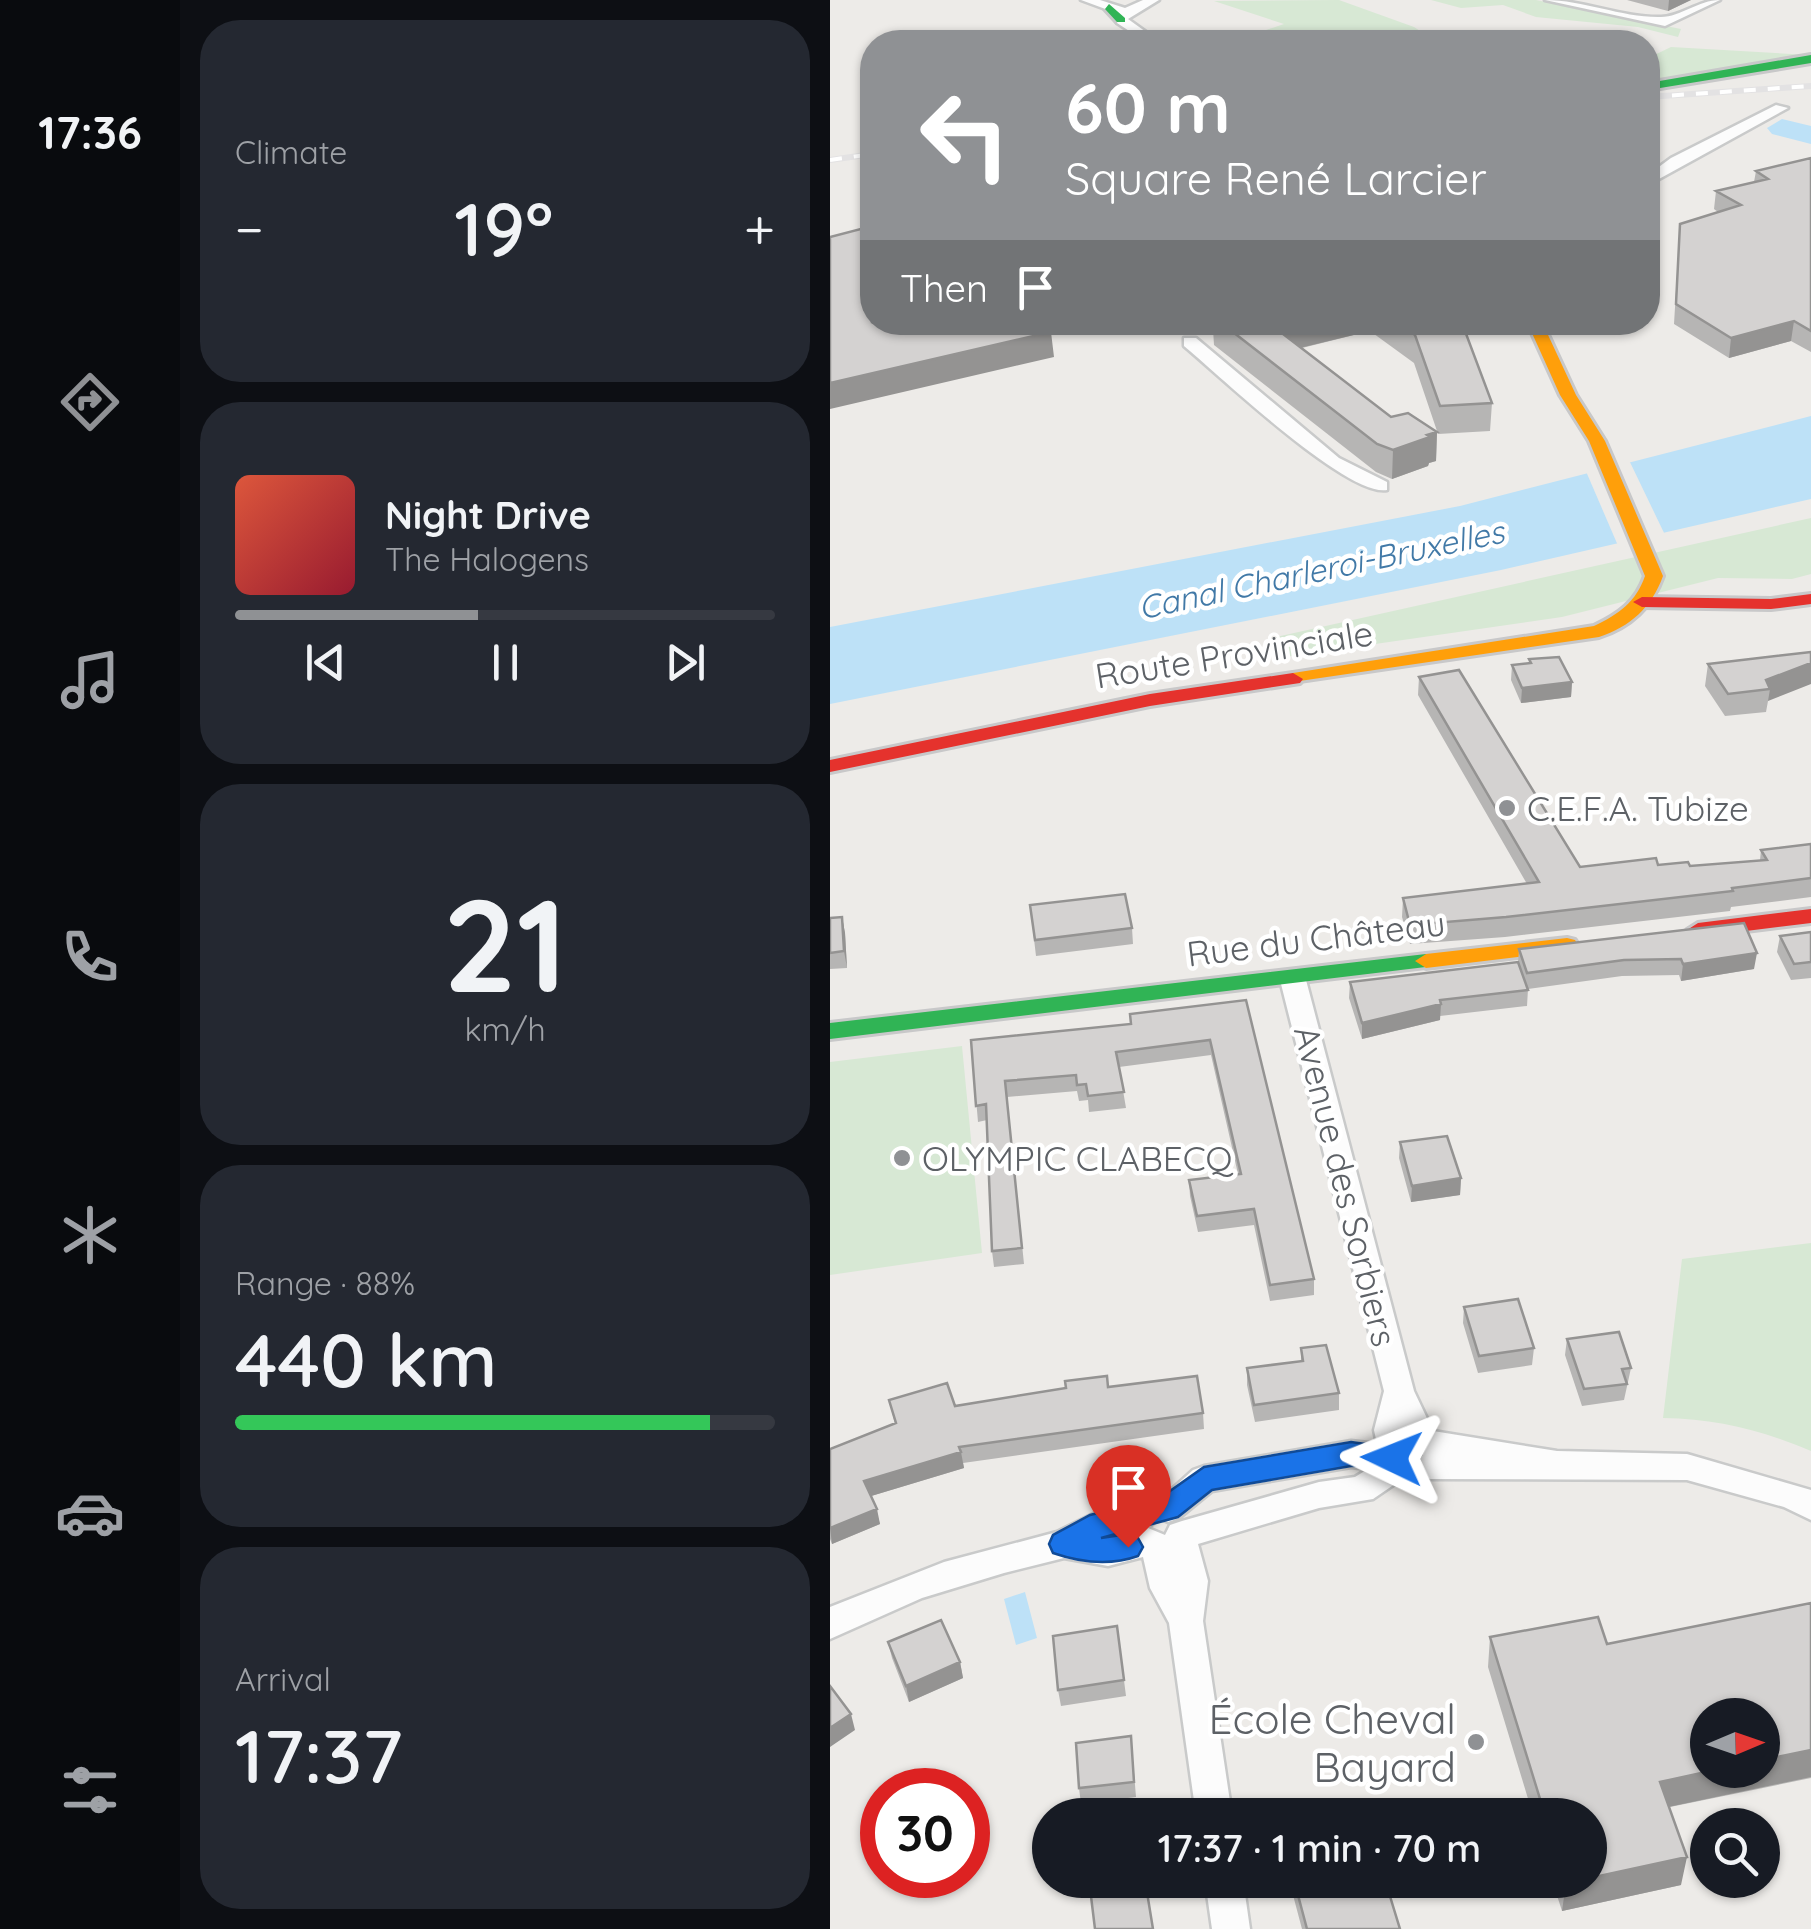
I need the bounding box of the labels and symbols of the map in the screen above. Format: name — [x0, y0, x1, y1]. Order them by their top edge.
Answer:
water label: Canal Charleroi-Bruxelles — [1135, 510, 1509, 627]
street label: Route Provinciale — [1092, 610, 1376, 698]
place label: C.E.F.A. Tubize — [1527, 786, 1749, 830]
marker: C.E.F.A. Tubize — [1496, 797, 1518, 819]
street label: Rue du Château — [1184, 900, 1448, 976]
street label: Avenue des Sorbiers — [1285, 1021, 1407, 1351]
place label: OLYMPIC CLABECQ — [922, 1136, 1234, 1180]
marker: OLYMPIC CLABECQ — [891, 1147, 913, 1169]
position arrow — [1340, 1406, 1444, 1510]
pin — [1086, 1445, 1171, 1548]
place label: École Cheval Bayard — [1209, 1692, 1456, 1793]
north arrow — [1690, 1698, 1780, 1788]
marker: École Cheval Bayard — [1465, 1731, 1487, 1753]
speed limit sign: 30 — [860, 1768, 990, 1898]

